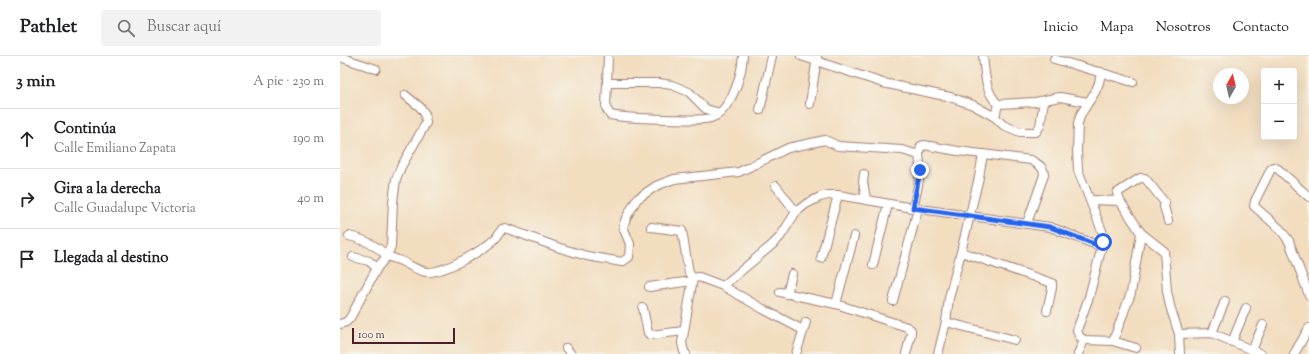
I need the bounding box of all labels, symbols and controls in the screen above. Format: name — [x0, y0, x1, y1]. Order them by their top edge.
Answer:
search box — [101, 10, 381, 46]
text: Pathlet — [20, 14, 77, 41]
icon: search — [115, 17, 137, 39]
text: Buscar aquí — [147, 17, 221, 38]
text: Inicio — [1044, 18, 1078, 38]
text: Mapa — [1100, 18, 1134, 38]
text: Nosotros — [1156, 18, 1211, 38]
text: Contacto — [1233, 18, 1289, 38]
north arrow — [1213, 68, 1249, 104]
map controls — [1261, 68, 1297, 140]
button: + — [1261, 68, 1297, 104]
text: 3 min — [16, 70, 55, 94]
text: A pie · 230 m — [253, 73, 324, 91]
button: − — [1261, 104, 1297, 140]
text: Continúa — [54, 119, 116, 140]
icon: ahead — [16, 128, 38, 150]
text: 190 m — [293, 130, 324, 148]
text: Calle Emiliano Zapata — [54, 140, 176, 158]
route end — [911, 161, 929, 179]
text: Gira a la derecha — [54, 179, 161, 200]
icon: right — [16, 188, 38, 210]
text: 40 m — [297, 190, 324, 208]
text: Calle Guadalupe Victoria — [54, 200, 196, 218]
route start — [1094, 233, 1112, 251]
icon: arrive — [16, 248, 38, 270]
text: Llegada al destino — [54, 248, 169, 269]
scale bar — [352, 326, 455, 345]
text: 100 m — [358, 327, 385, 343]

